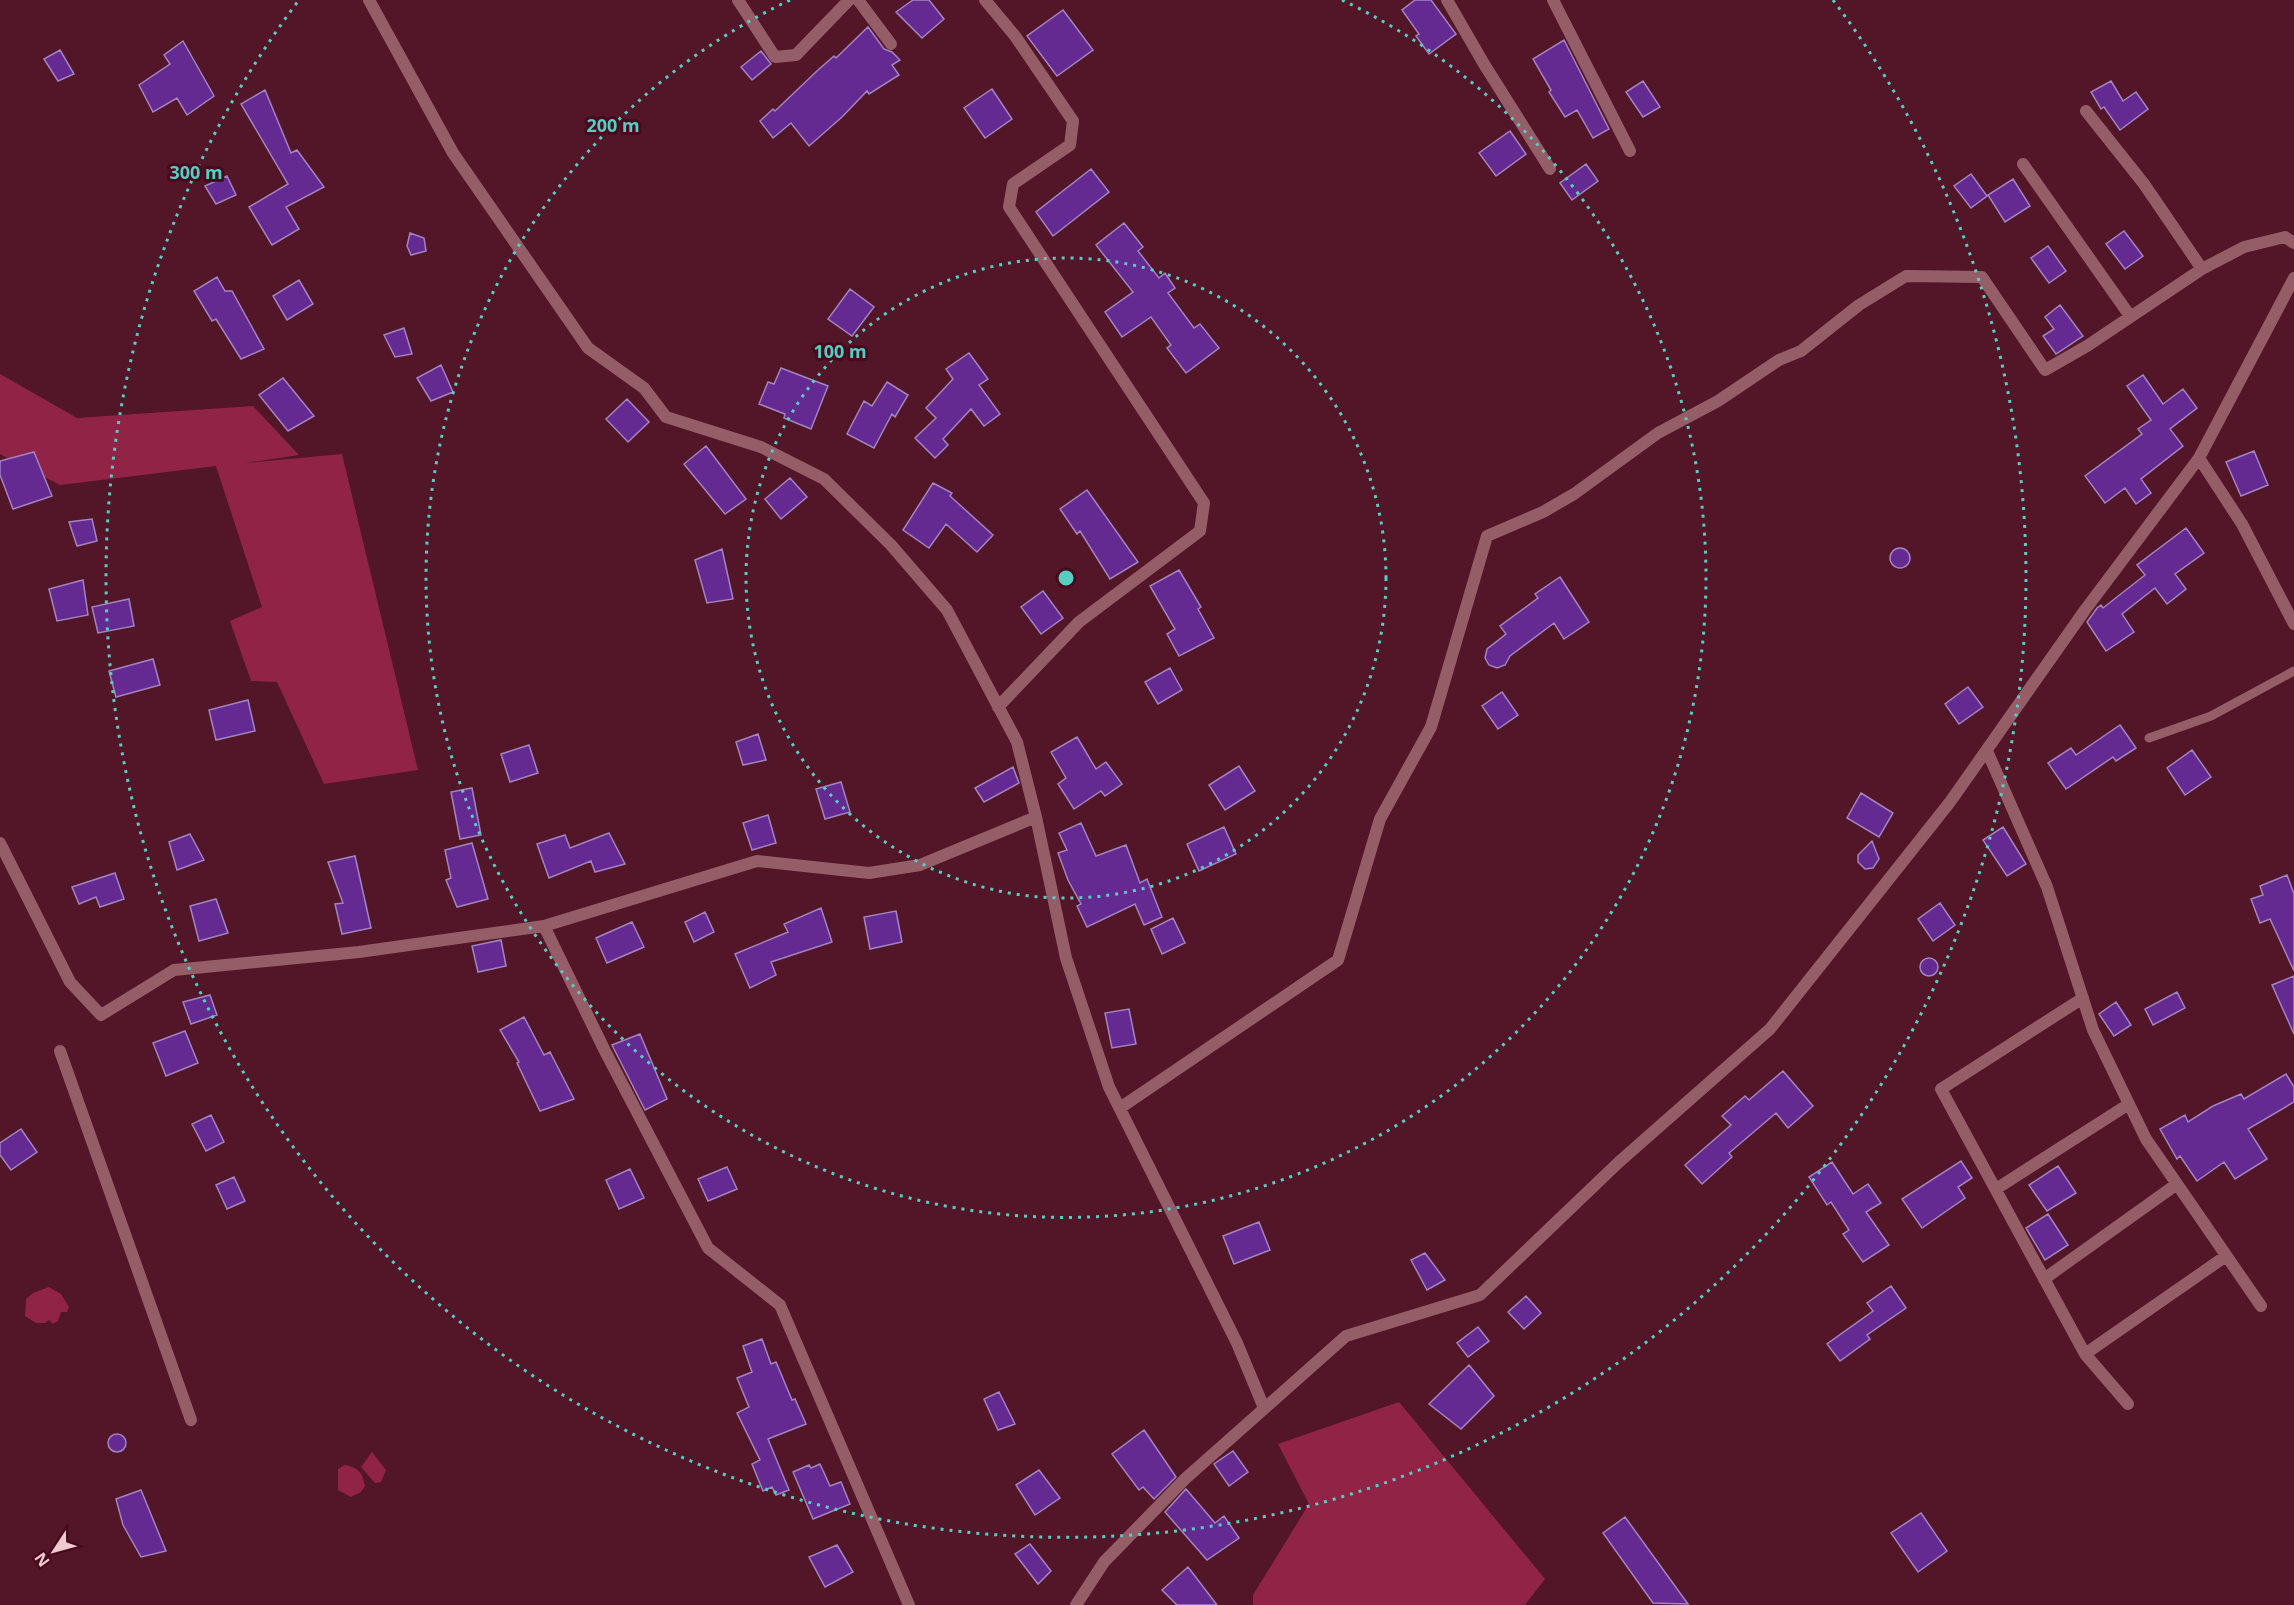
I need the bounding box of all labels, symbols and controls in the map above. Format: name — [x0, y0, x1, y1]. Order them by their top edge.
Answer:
text: 200 m — [586, 113, 640, 137]
text: 300 m — [169, 160, 223, 184]
text: 100 m — [813, 339, 867, 363]
centre of rings — [1056, 568, 1076, 588]
north arrow — [24, 1521, 84, 1581]
text: N — [29, 1548, 55, 1572]

